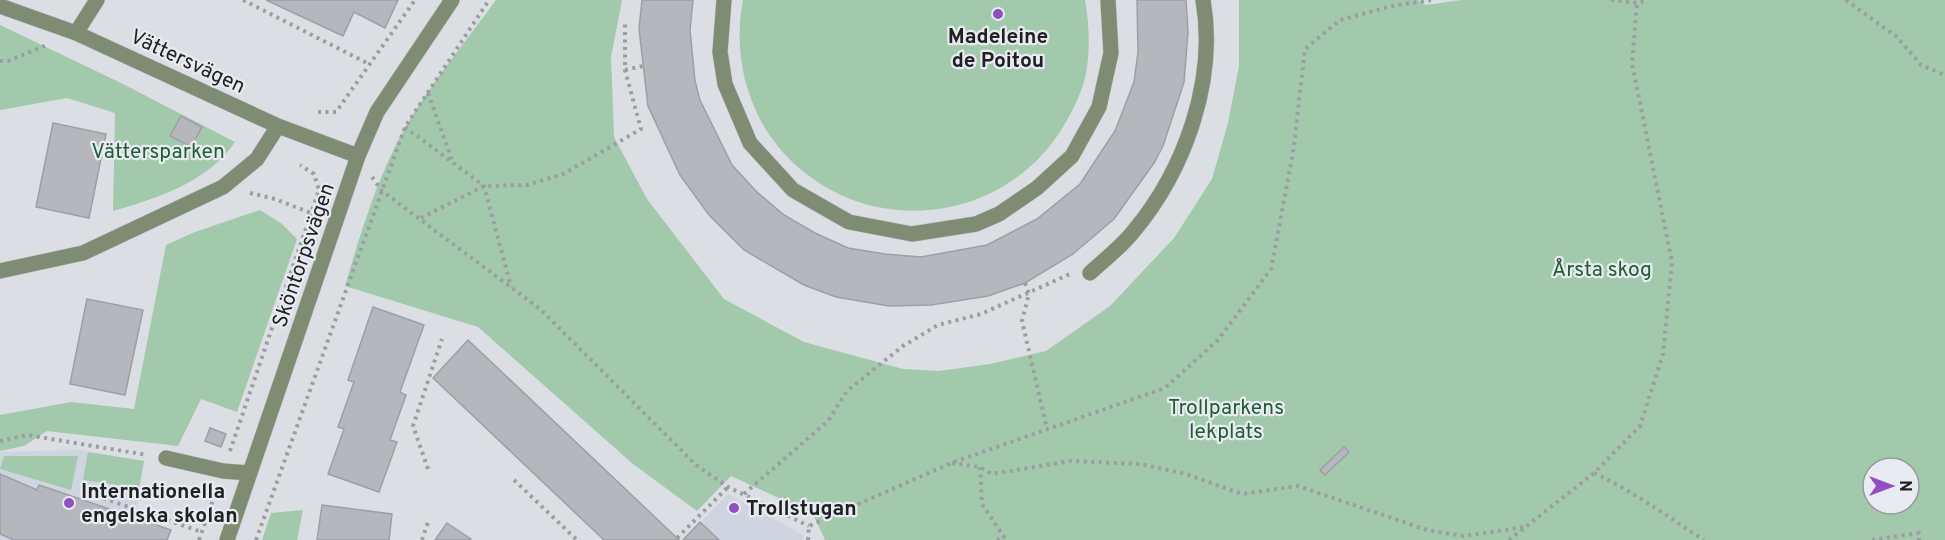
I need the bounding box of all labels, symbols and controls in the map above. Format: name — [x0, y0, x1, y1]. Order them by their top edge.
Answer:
marker: Madeleine de Poitou — [991, 7, 1005, 21]
street label: Vättersvägen — [125, 24, 249, 101]
place label: Madeleine de Poitou — [948, 24, 1048, 75]
park label: Vättersparken — [91, 139, 225, 166]
street label: Sköntorpsvägen — [267, 180, 342, 331]
park label: Årsta skog — [1552, 257, 1652, 284]
park label: Trollparkens lekplats — [1168, 395, 1284, 446]
north arrow — [1861, 456, 1921, 516]
place label: Internationella engelska skolan — [81, 479, 238, 530]
text: N — [1894, 480, 1914, 492]
marker: Internationella engelska skolan — [62, 496, 76, 510]
place label: Trollstugan — [746, 496, 857, 523]
marker: Trollstugan — [727, 501, 741, 515]

